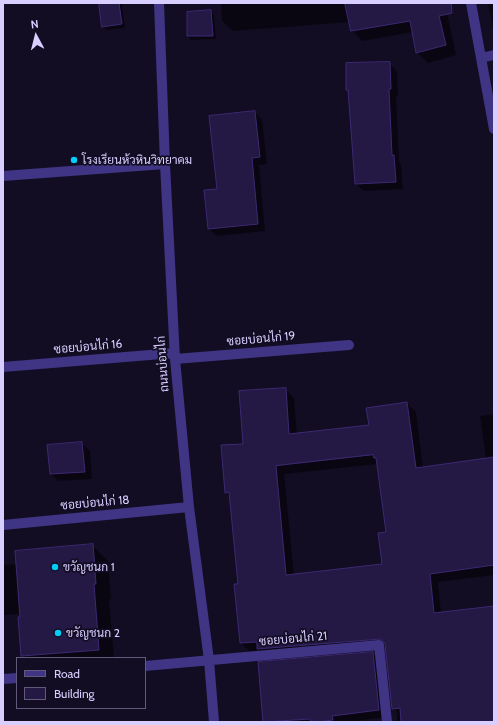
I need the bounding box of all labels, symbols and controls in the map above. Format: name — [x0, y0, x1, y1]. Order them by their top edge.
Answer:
north arrow — [16, 16, 56, 56]
text: N — [30, 17, 39, 32]
place label: โรงเรียนห้วหินวิทยาคม — [82, 153, 192, 167]
marker: โรงเรียนห้วหินวิทยาคม — [69, 155, 79, 165]
street label: ซอยบ่อนไก่ 19 — [226, 329, 296, 349]
street label: ถนนบ่อนไก่ — [154, 335, 172, 393]
street label: ซอยบ่อนไก่ 16 — [53, 337, 123, 357]
street label: ซอยบ่อนไก่ 18 — [60, 493, 130, 513]
place label: ขวัญชนก 1 — [63, 560, 115, 574]
marker: ขวัญชนก 1 — [50, 562, 60, 572]
place label: ขวัญชนก 2 — [66, 626, 120, 640]
marker: ขวัญชนก 2 — [53, 628, 63, 638]
street label: ซอยบ่อนไก่ 21 — [258, 629, 328, 649]
legend — [16, 657, 146, 709]
text: Road — [54, 666, 80, 681]
text: Building — [54, 686, 95, 701]

